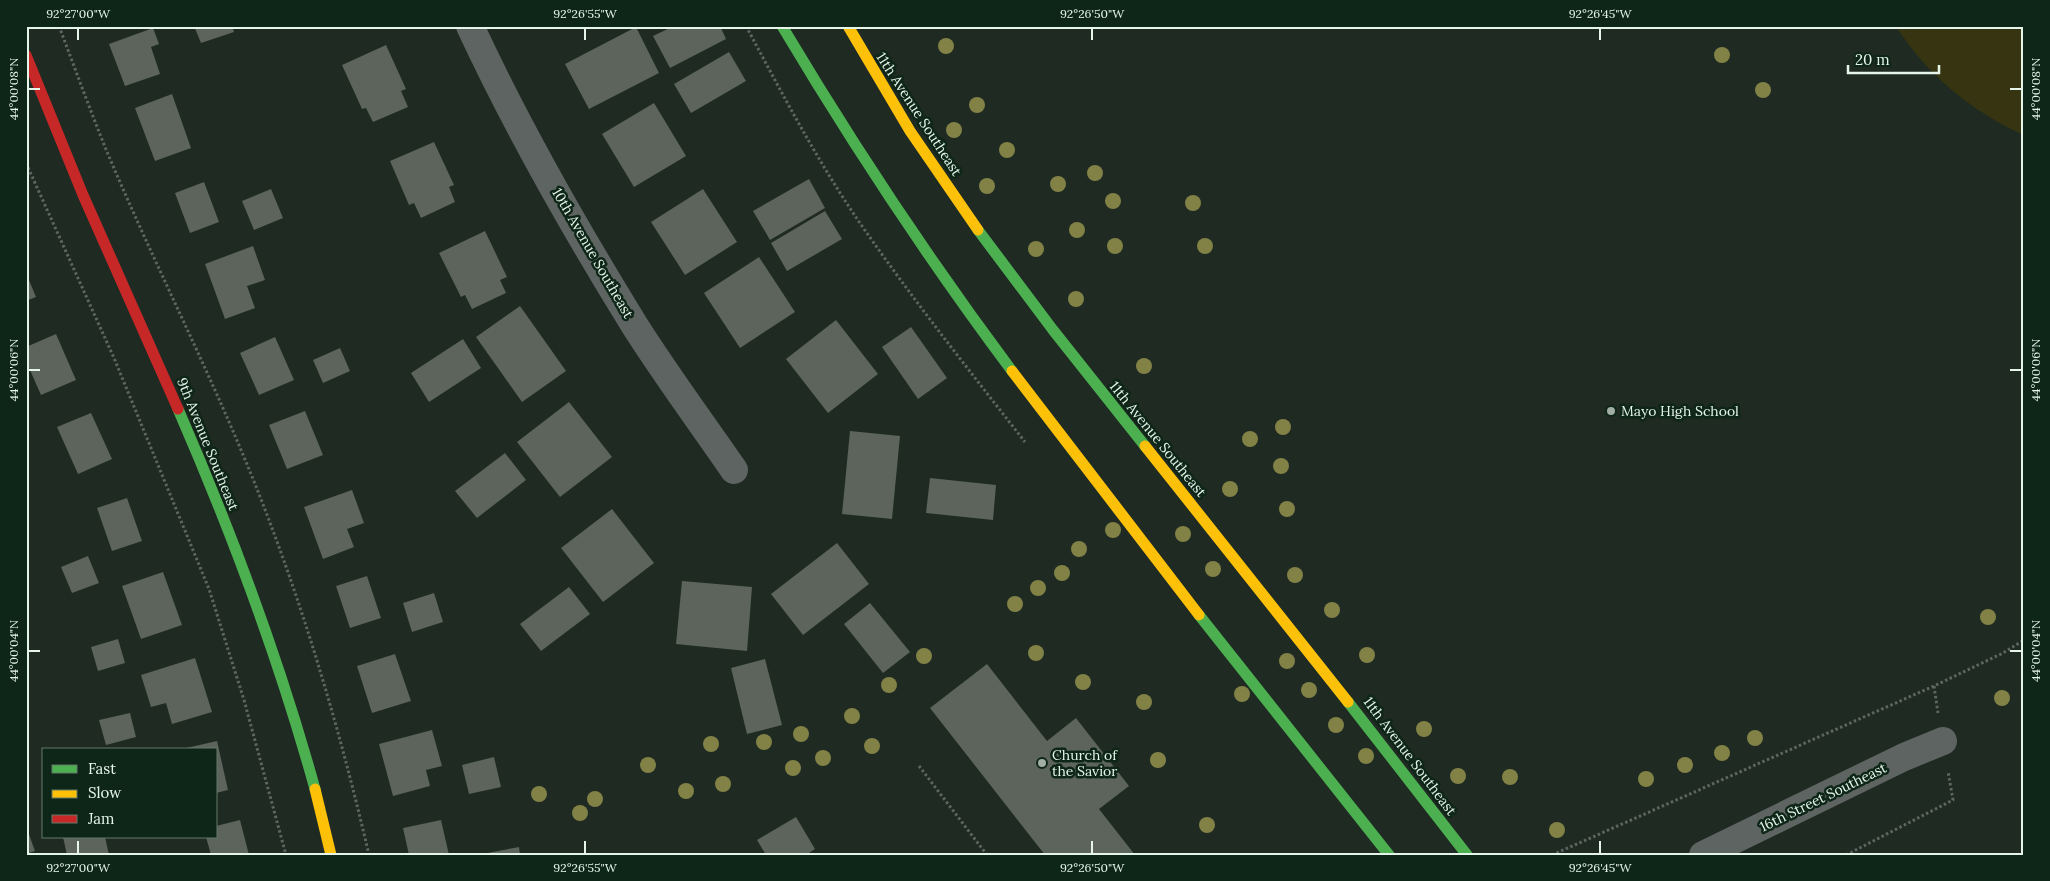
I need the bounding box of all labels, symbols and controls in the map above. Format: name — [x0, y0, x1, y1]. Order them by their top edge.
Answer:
text: 92°27'00"W — [46, 6, 111, 21]
text: 92°26'55"W — [553, 6, 618, 21]
text: 92°26'50"W — [1060, 6, 1125, 21]
text: 92°26'45"W — [1569, 6, 1632, 21]
scale bar — [1848, 42, 1939, 74]
street label: 11th Avenue Southeast — [872, 49, 966, 180]
text: 20 m — [1855, 50, 1890, 69]
text: 44°00'08"N — [6, 58, 21, 120]
text: 44°00'08"N — [2028, 58, 2043, 120]
street label: 10th Avenue Southeast — [548, 185, 638, 322]
text: 44°00'06"N — [6, 339, 21, 401]
text: 44°00'06"N — [2028, 339, 2043, 401]
street label: 9th Avenue Southeast — [173, 375, 243, 514]
street label: 11th Avenue Southeast — [1106, 377, 1211, 501]
place label: Mayo High School — [1621, 402, 1739, 420]
marker: Mayo High School — [1605, 405, 1617, 417]
text: 44°00'04"N — [6, 620, 21, 682]
text: 44°00'04"N — [2028, 620, 2043, 682]
street label: 11th Avenue Southeast — [1360, 693, 1461, 819]
place label: Church of the Savior — [1052, 746, 1118, 780]
legend — [42, 748, 218, 838]
marker: Church of the Savior — [1036, 757, 1048, 769]
street label: 16th Street Southeast — [1757, 758, 1890, 836]
text: Fast — [88, 759, 116, 778]
text: Slow — [88, 783, 121, 802]
text: Jam — [87, 809, 115, 828]
text: 92°27'00"W — [46, 860, 111, 875]
text: 92°26'55"W — [553, 860, 618, 875]
text: 92°26'50"W — [1060, 860, 1125, 875]
text: 92°26'45"W — [1569, 860, 1632, 875]

